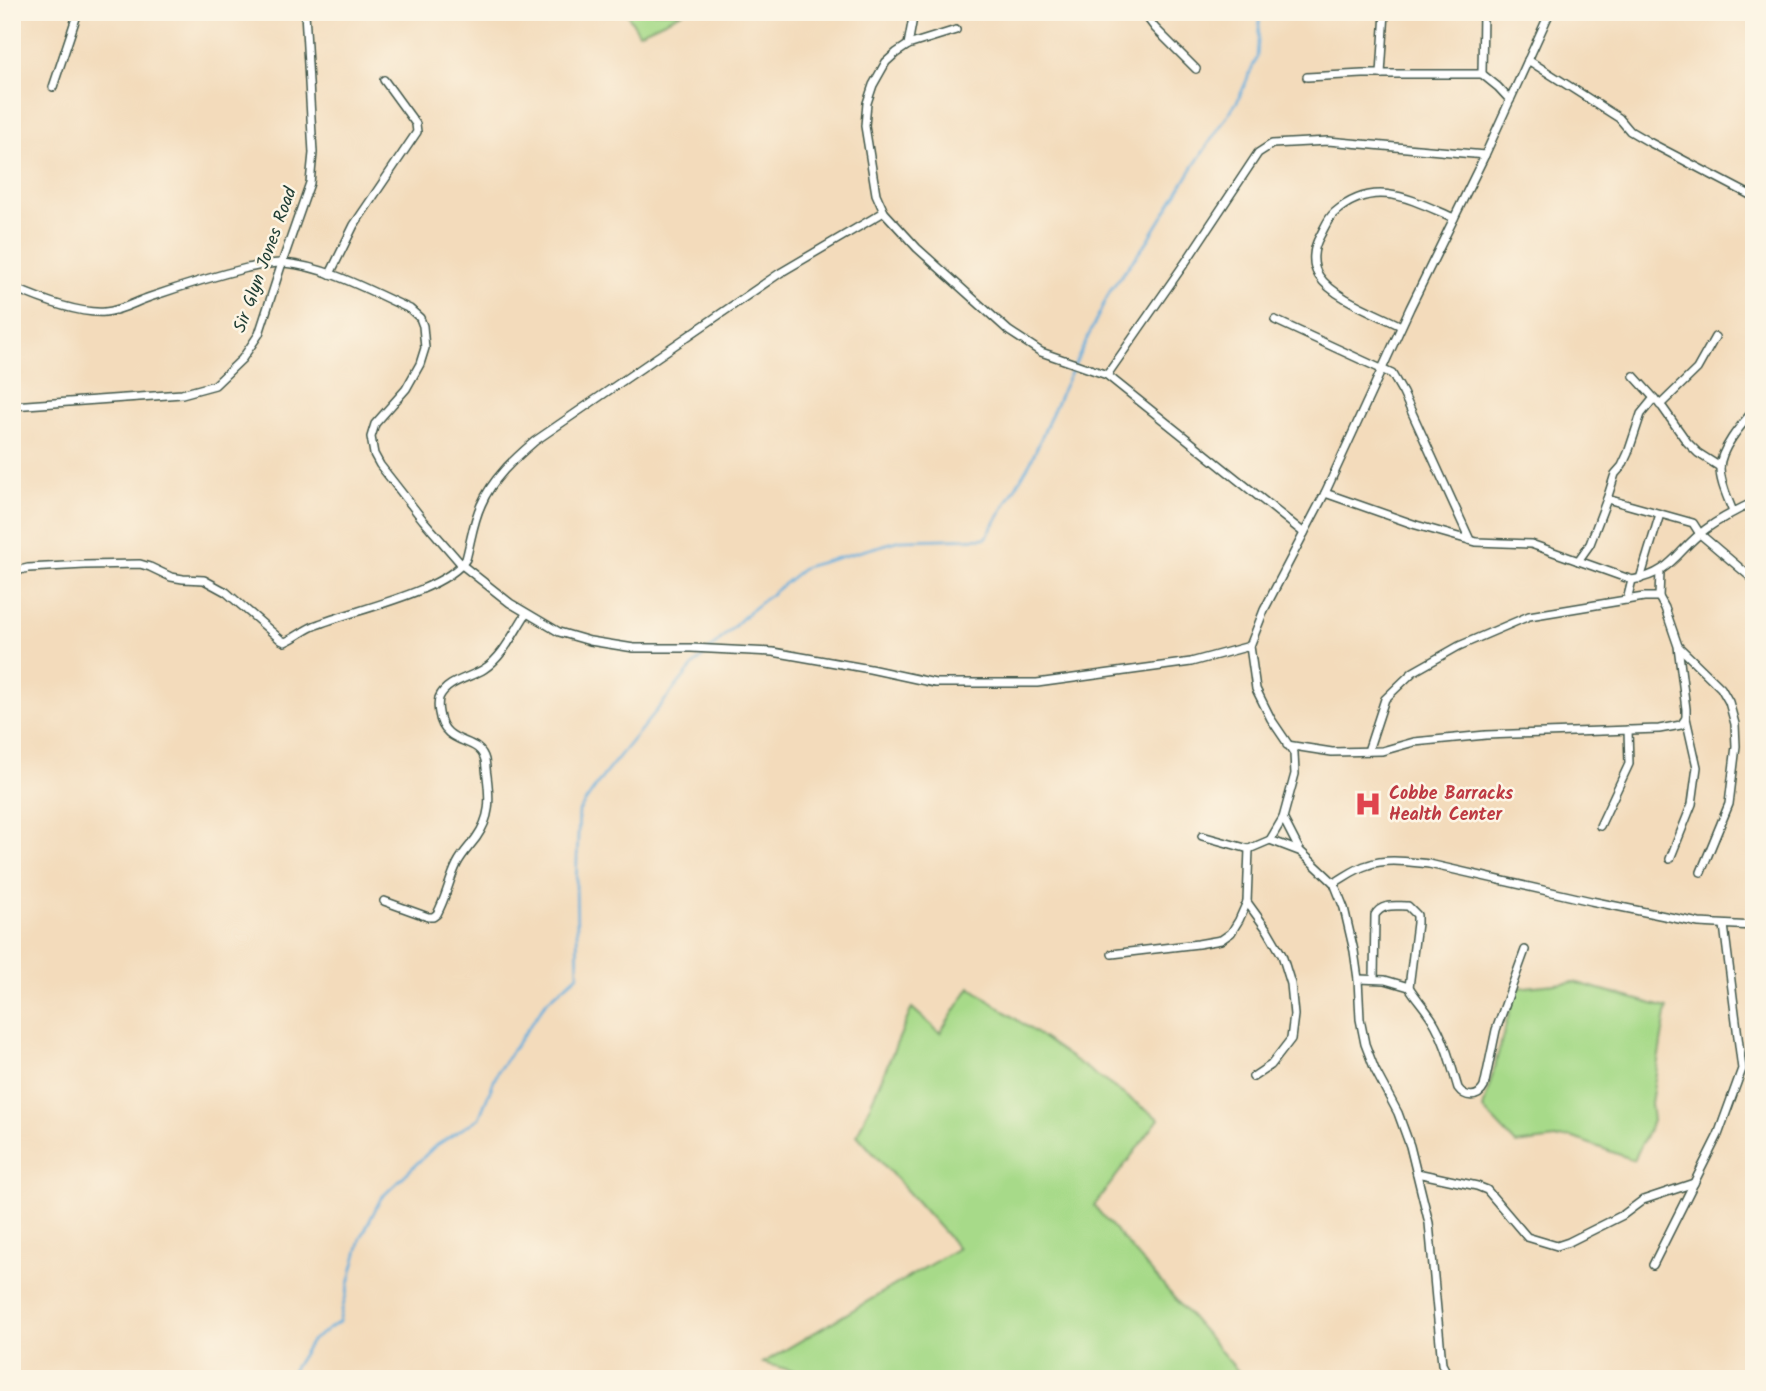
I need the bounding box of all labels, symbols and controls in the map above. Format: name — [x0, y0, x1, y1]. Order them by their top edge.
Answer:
street label: Sir Glyn Jones Road — [226, 182, 306, 337]
place label: Cobbe Barracks Health Center — [1389, 780, 1514, 830]
hospital icon: Cobbe Barracks Health Center — [1353, 789, 1383, 819]

